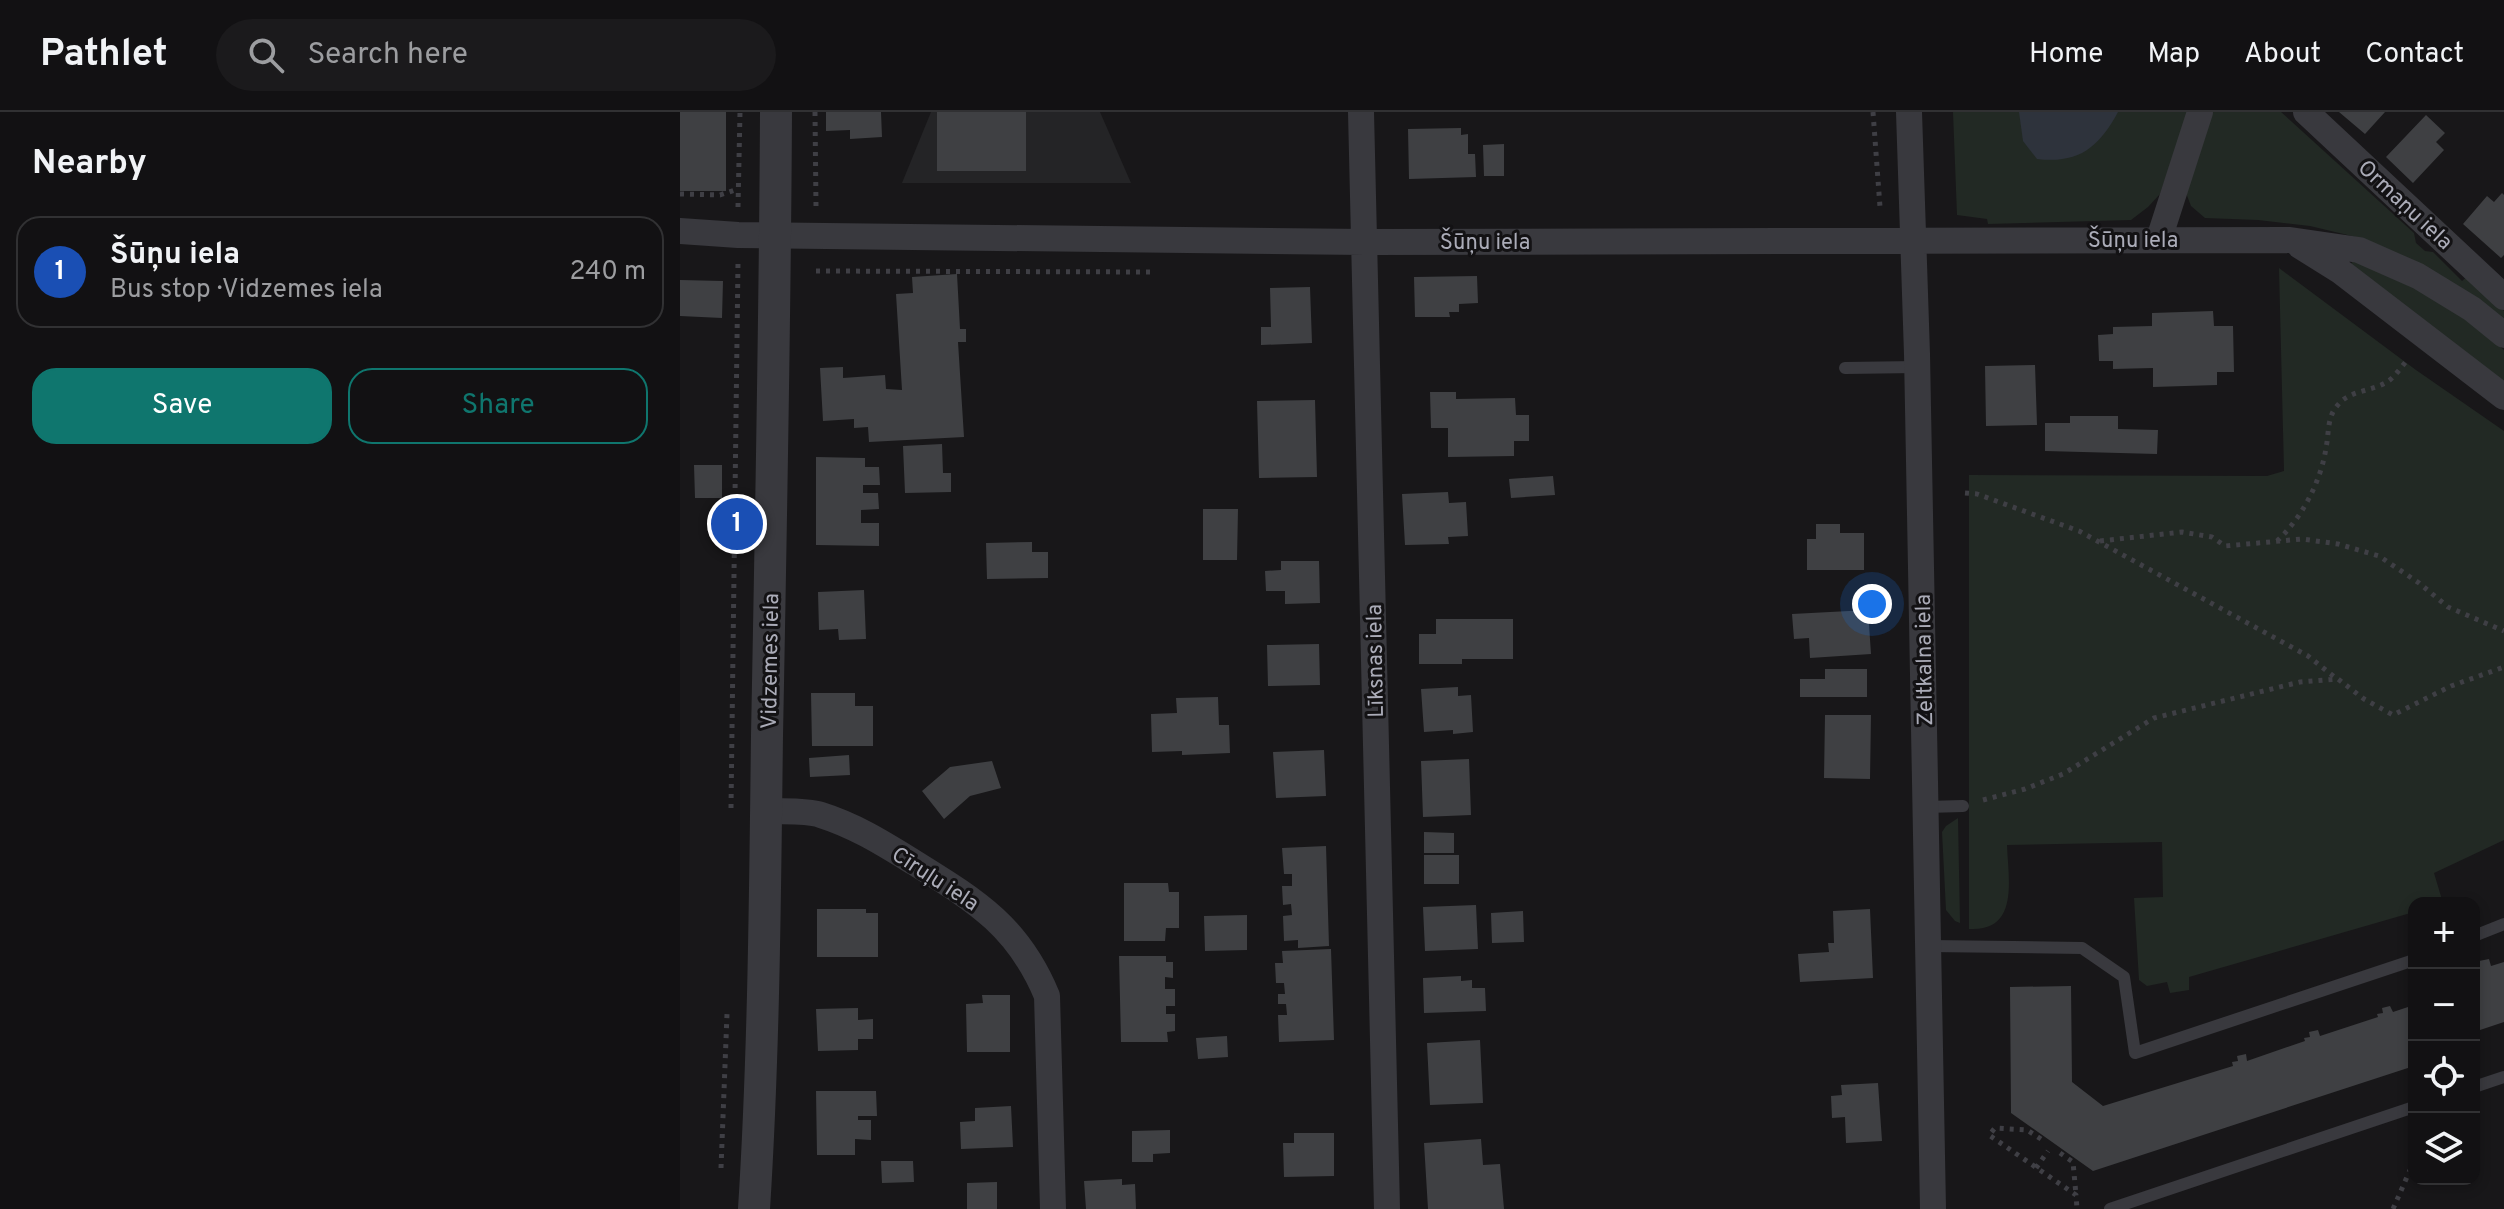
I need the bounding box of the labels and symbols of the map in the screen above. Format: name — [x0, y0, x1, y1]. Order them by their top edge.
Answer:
street label: Ormaņu iela — [2351, 155, 2457, 257]
street label: Šūņu iela — [2088, 225, 2178, 255]
street label: Šūņu iela — [1440, 227, 1530, 257]
pin: 1 — [711, 494, 763, 554]
your location — [1852, 584, 1892, 624]
street label: Vidzemes iela — [757, 593, 786, 729]
street label: Zeltkalna iela — [1911, 594, 1940, 726]
street label: Līksnas iela — [1362, 604, 1391, 718]
street label: Cīruļu iela — [886, 842, 983, 918]

